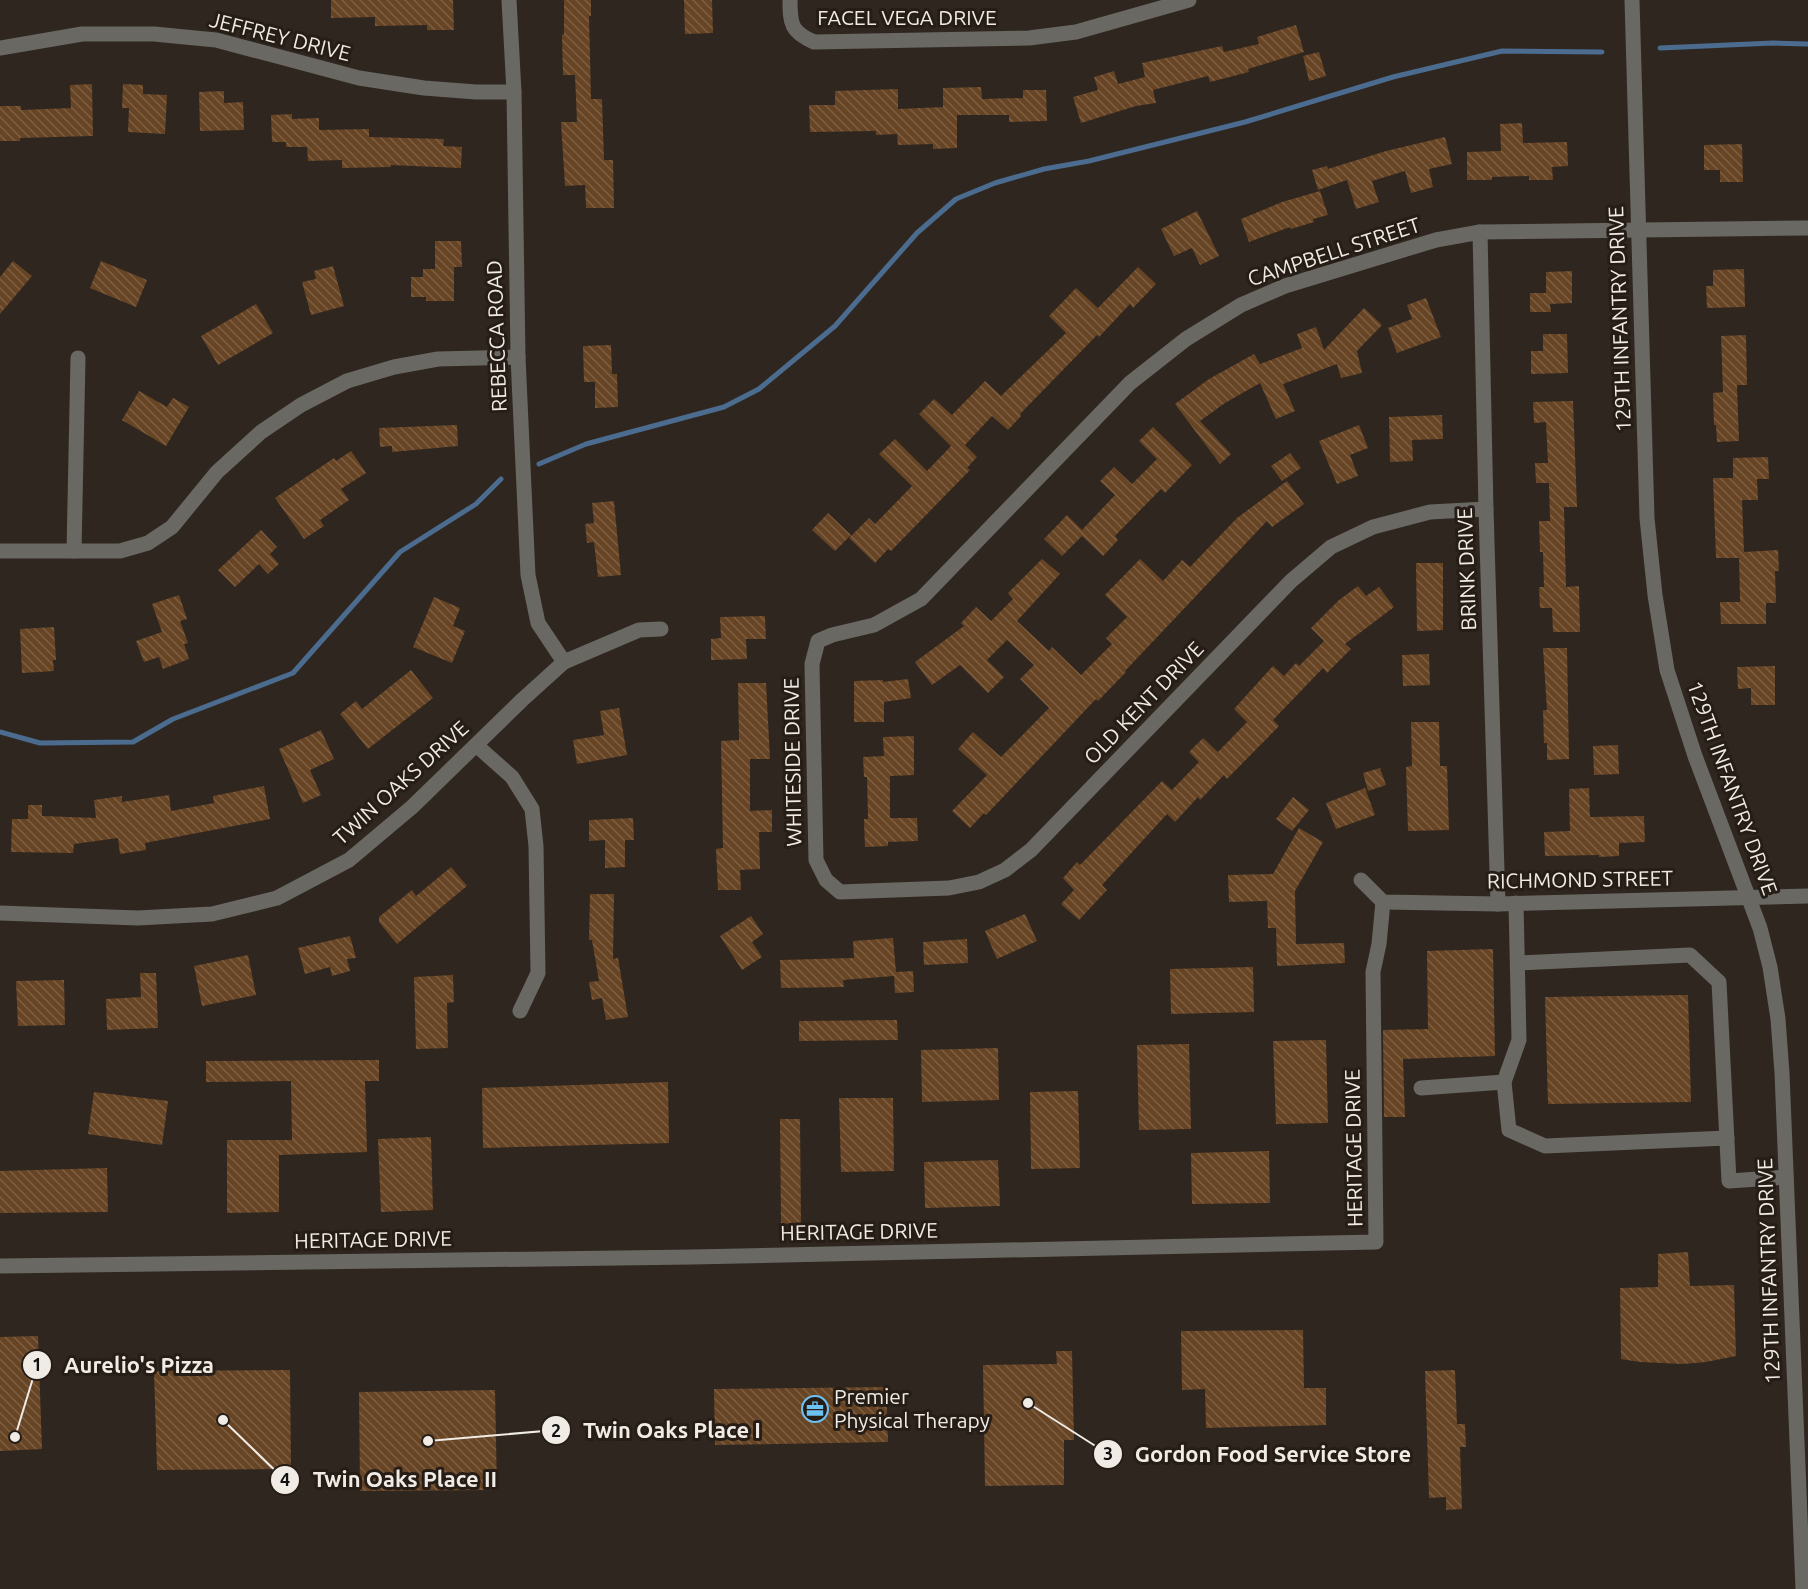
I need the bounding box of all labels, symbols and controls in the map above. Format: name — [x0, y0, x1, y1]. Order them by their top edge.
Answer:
street label: FACEL VEGA DRIVE — [817, 5, 997, 29]
street label: JEFFREY DRIVE — [207, 7, 353, 65]
street label: 129TH INFANTRY DRIVE — [1603, 206, 1635, 432]
street label: CAMPBELL STREET — [1244, 212, 1423, 290]
street label: REBECCA ROAD — [481, 260, 511, 412]
street label: BRINK DRIVE — [1452, 507, 1480, 631]
street label: OLD KENT DRIVE — [1079, 636, 1208, 769]
street label: WHITESIDE DRIVE — [779, 677, 805, 847]
street label: 129TH INFANTRY DRIVE — [1683, 677, 1783, 898]
street label: TWIN OAKS DRIVE — [328, 715, 473, 849]
street label: RICHMOND STREET — [1487, 865, 1674, 893]
street label: HERITAGE DRIVE — [1340, 1069, 1366, 1227]
street label: 129TH INFANTRY DRIVE — [1752, 1158, 1784, 1384]
street label: HERITAGE DRIVE — [780, 1218, 938, 1244]
street label: HERITAGE DRIVE — [294, 1226, 452, 1252]
callout: Aurelio's Pizza — [22, 1345, 226, 1385]
text: Aurelio's Pizza — [64, 1352, 214, 1377]
text: 1 — [32, 1354, 42, 1374]
place label: Premier Physical Therapy — [834, 1384, 990, 1432]
office icon: Premier Physical Therapy — [800, 1394, 830, 1424]
callout: Twin Oaks Place I — [541, 1410, 773, 1450]
text: Twin Oaks Place I — [583, 1417, 761, 1442]
text: 2 — [551, 1420, 561, 1440]
callout: Gordon Food Service Store — [1093, 1434, 1423, 1474]
text: Gordon Food Service Store — [1135, 1441, 1411, 1466]
text: 3 — [1103, 1443, 1113, 1463]
callout: Twin Oaks Place II — [270, 1460, 509, 1500]
text: Twin Oaks Place II — [313, 1466, 497, 1491]
text: 4 — [280, 1469, 290, 1489]

